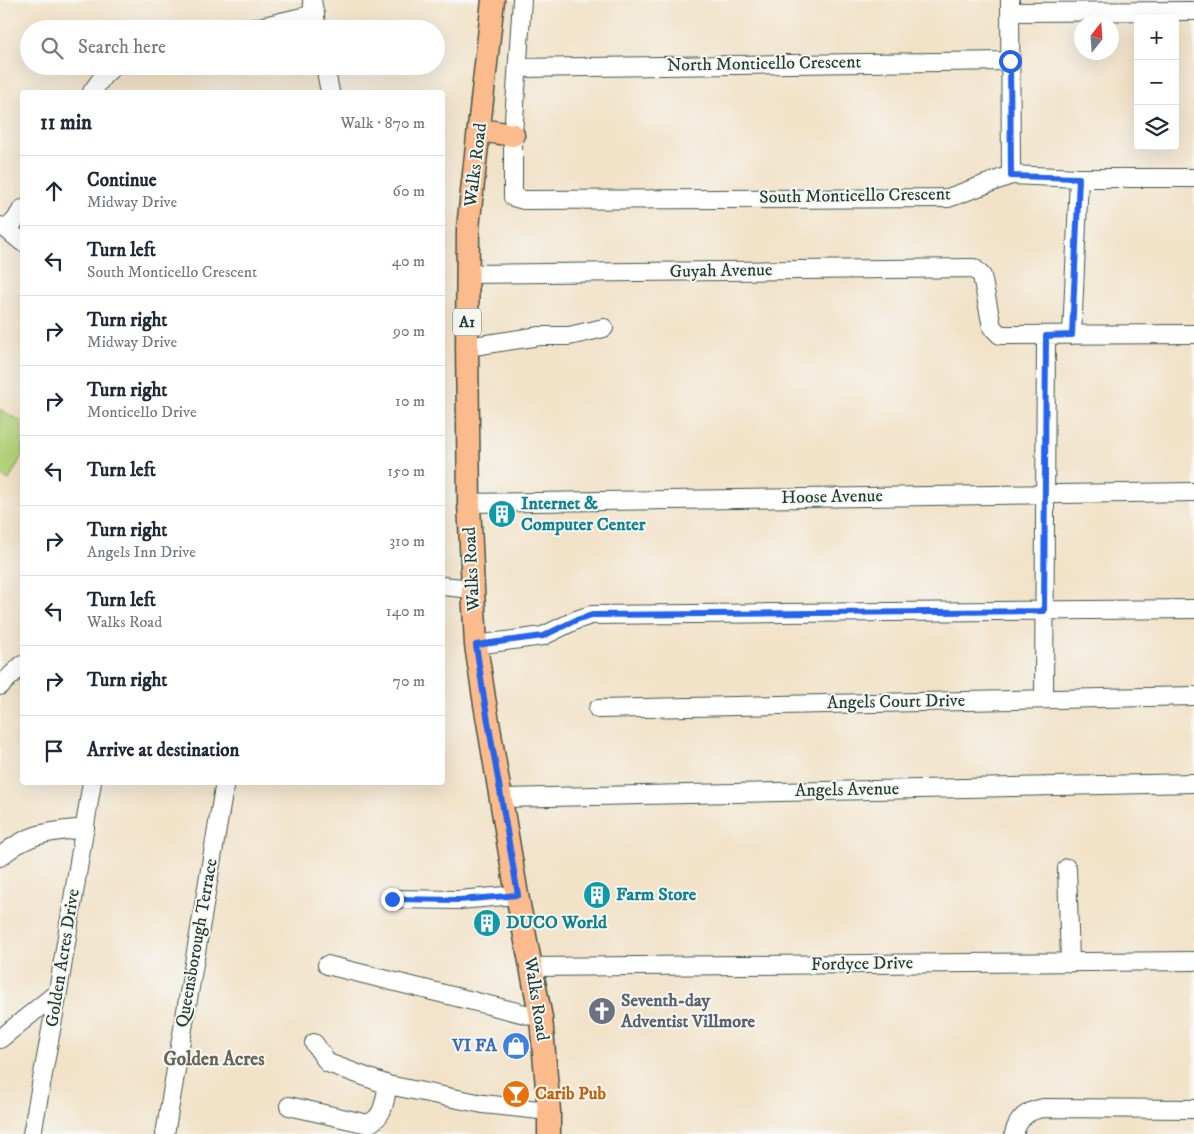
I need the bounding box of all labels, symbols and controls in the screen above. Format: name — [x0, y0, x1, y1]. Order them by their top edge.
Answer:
north arrow — [1074, 15, 1119, 60]
map controls — [1134, 15, 1179, 150]
button: + — [1134, 15, 1179, 60]
search box — [20, 20, 445, 75]
icon: search — [38, 34, 66, 62]
text: Search here — [78, 36, 166, 59]
route start — [999, 50, 1022, 73]
street label: North Monticello Crescent — [667, 51, 862, 77]
button: − — [1134, 60, 1179, 105]
button: layers — [1134, 105, 1179, 150]
text: 11 min — [40, 110, 92, 136]
text: Walk · 870 m — [341, 113, 425, 133]
street label: Walks Road — [460, 122, 492, 209]
text: Continue — [87, 169, 157, 192]
icon: ahead — [40, 177, 68, 205]
text: 60 m — [393, 181, 425, 201]
street label: South Monticello Crescent — [759, 183, 951, 209]
text: Midway Drive — [87, 192, 177, 212]
text: Turn left — [87, 239, 156, 262]
icon: left — [40, 247, 68, 275]
text: 40 m — [392, 251, 425, 271]
street label: Guyah Avenue — [669, 259, 773, 283]
text: South Monticello Crescent — [87, 262, 257, 282]
road number: A1 — [453, 308, 481, 336]
text: Turn right — [87, 309, 167, 332]
icon: right — [40, 317, 68, 345]
text: 90 m — [393, 321, 425, 341]
text: Midway Drive — [87, 332, 177, 352]
text: Turn right — [87, 379, 167, 402]
icon: right — [40, 387, 68, 415]
text: 10 m — [395, 391, 425, 411]
text: Monticello Drive — [87, 402, 197, 422]
icon: left — [40, 457, 68, 485]
text: Turn left — [87, 459, 156, 482]
text: 150 m — [387, 461, 425, 481]
street label: Hoose Avenue — [781, 485, 883, 509]
place label: Internet & Computer Center — [521, 493, 646, 536]
building icon: Internet & Computer Center — [487, 499, 517, 529]
text: Turn right — [87, 519, 167, 542]
street label: Walks Road — [459, 526, 485, 613]
icon: right — [40, 527, 68, 555]
text: 310 m — [389, 531, 425, 551]
text: Angels Inn Drive — [87, 542, 196, 562]
text: Turn left — [87, 589, 156, 612]
icon: left — [40, 597, 68, 625]
text: 140 m — [386, 601, 425, 621]
text: Walks Road — [87, 612, 162, 632]
icon: right — [40, 667, 68, 695]
text: Turn right — [87, 669, 167, 692]
text: 70 m — [393, 671, 425, 691]
street label: Angels Court Drive — [827, 690, 965, 714]
icon: arrive — [40, 737, 68, 765]
text: Arrive at destination — [87, 739, 239, 762]
street label: Angels Avenue — [795, 778, 899, 802]
street label: Queensborough Terrace — [171, 857, 223, 1029]
building icon: Farm Store — [582, 880, 612, 910]
place label: Farm Store — [616, 884, 697, 906]
street label: Golden Acres Drive — [41, 887, 85, 1029]
route end — [381, 888, 404, 911]
building icon: DUCO World — [472, 908, 502, 938]
place label: DUCO World — [506, 912, 608, 934]
street label: Fordyce Drive — [811, 952, 913, 976]
street label: Walks Road — [518, 955, 553, 1042]
place label: Seventh-day Adventist Villmore — [620, 990, 756, 1033]
church icon: Seventh-day Adventist Villmore — [587, 996, 617, 1026]
shop icon: VI FA — [501, 1031, 531, 1061]
place label: VI FA — [451, 1035, 498, 1057]
district label: Golden Acres — [163, 1048, 265, 1071]
bar icon: Carib Pub — [501, 1079, 531, 1109]
place label: Carib Pub — [535, 1083, 606, 1105]

